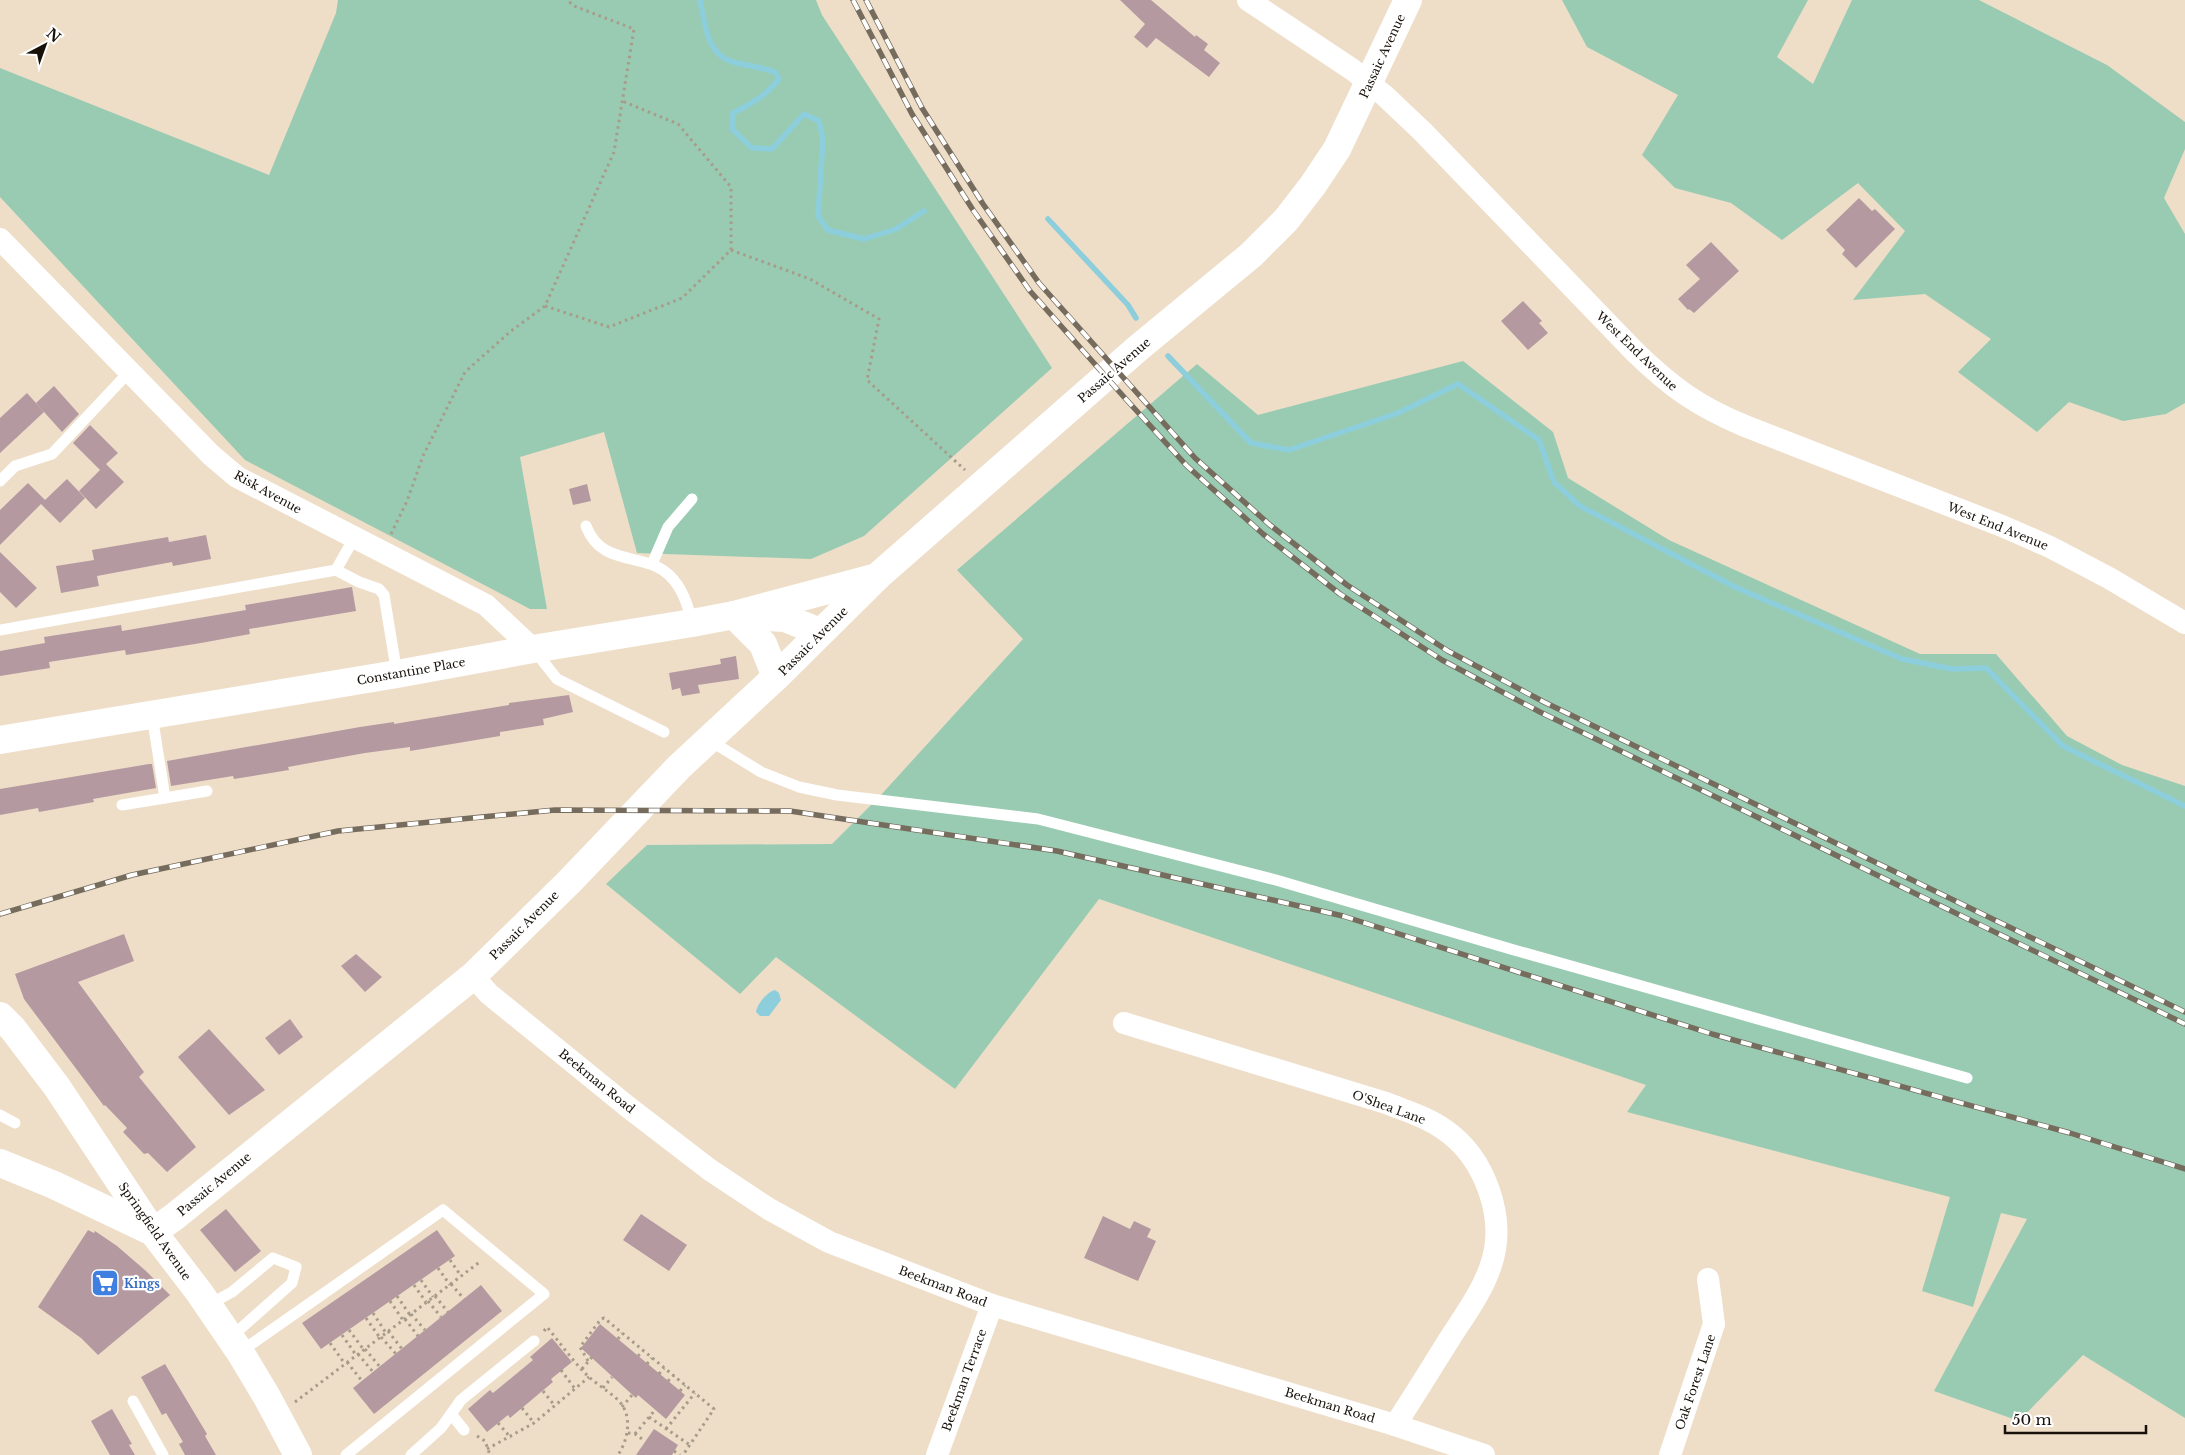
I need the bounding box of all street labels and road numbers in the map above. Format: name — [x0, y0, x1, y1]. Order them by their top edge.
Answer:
street label: Passaic Avenue — [1356, 11, 1408, 101]
street label: West End Avenue — [1593, 308, 1681, 394]
street label: Passaic Avenue — [1075, 334, 1154, 406]
street label: Risk Avenue — [232, 467, 304, 517]
street label: West End Avenue — [1945, 499, 2051, 553]
street label: Passaic Avenue — [775, 603, 851, 679]
street label: Constantine Place — [356, 654, 467, 688]
street label: Passaic Avenue — [486, 887, 562, 963]
street label: Beekman Road — [556, 1046, 638, 1116]
street label: O'Shea Lane — [1350, 1087, 1428, 1127]
street label: Passaic Avenue — [174, 1149, 254, 1219]
street label: Springfield Avenue — [115, 1179, 195, 1283]
street label: Beekman Road — [897, 1262, 989, 1310]
street label: Beekman Terrace — [939, 1327, 990, 1433]
street label: Oak Forest Lane — [1672, 1332, 1718, 1432]
street label: Beekman Road — [1283, 1384, 1377, 1426]

